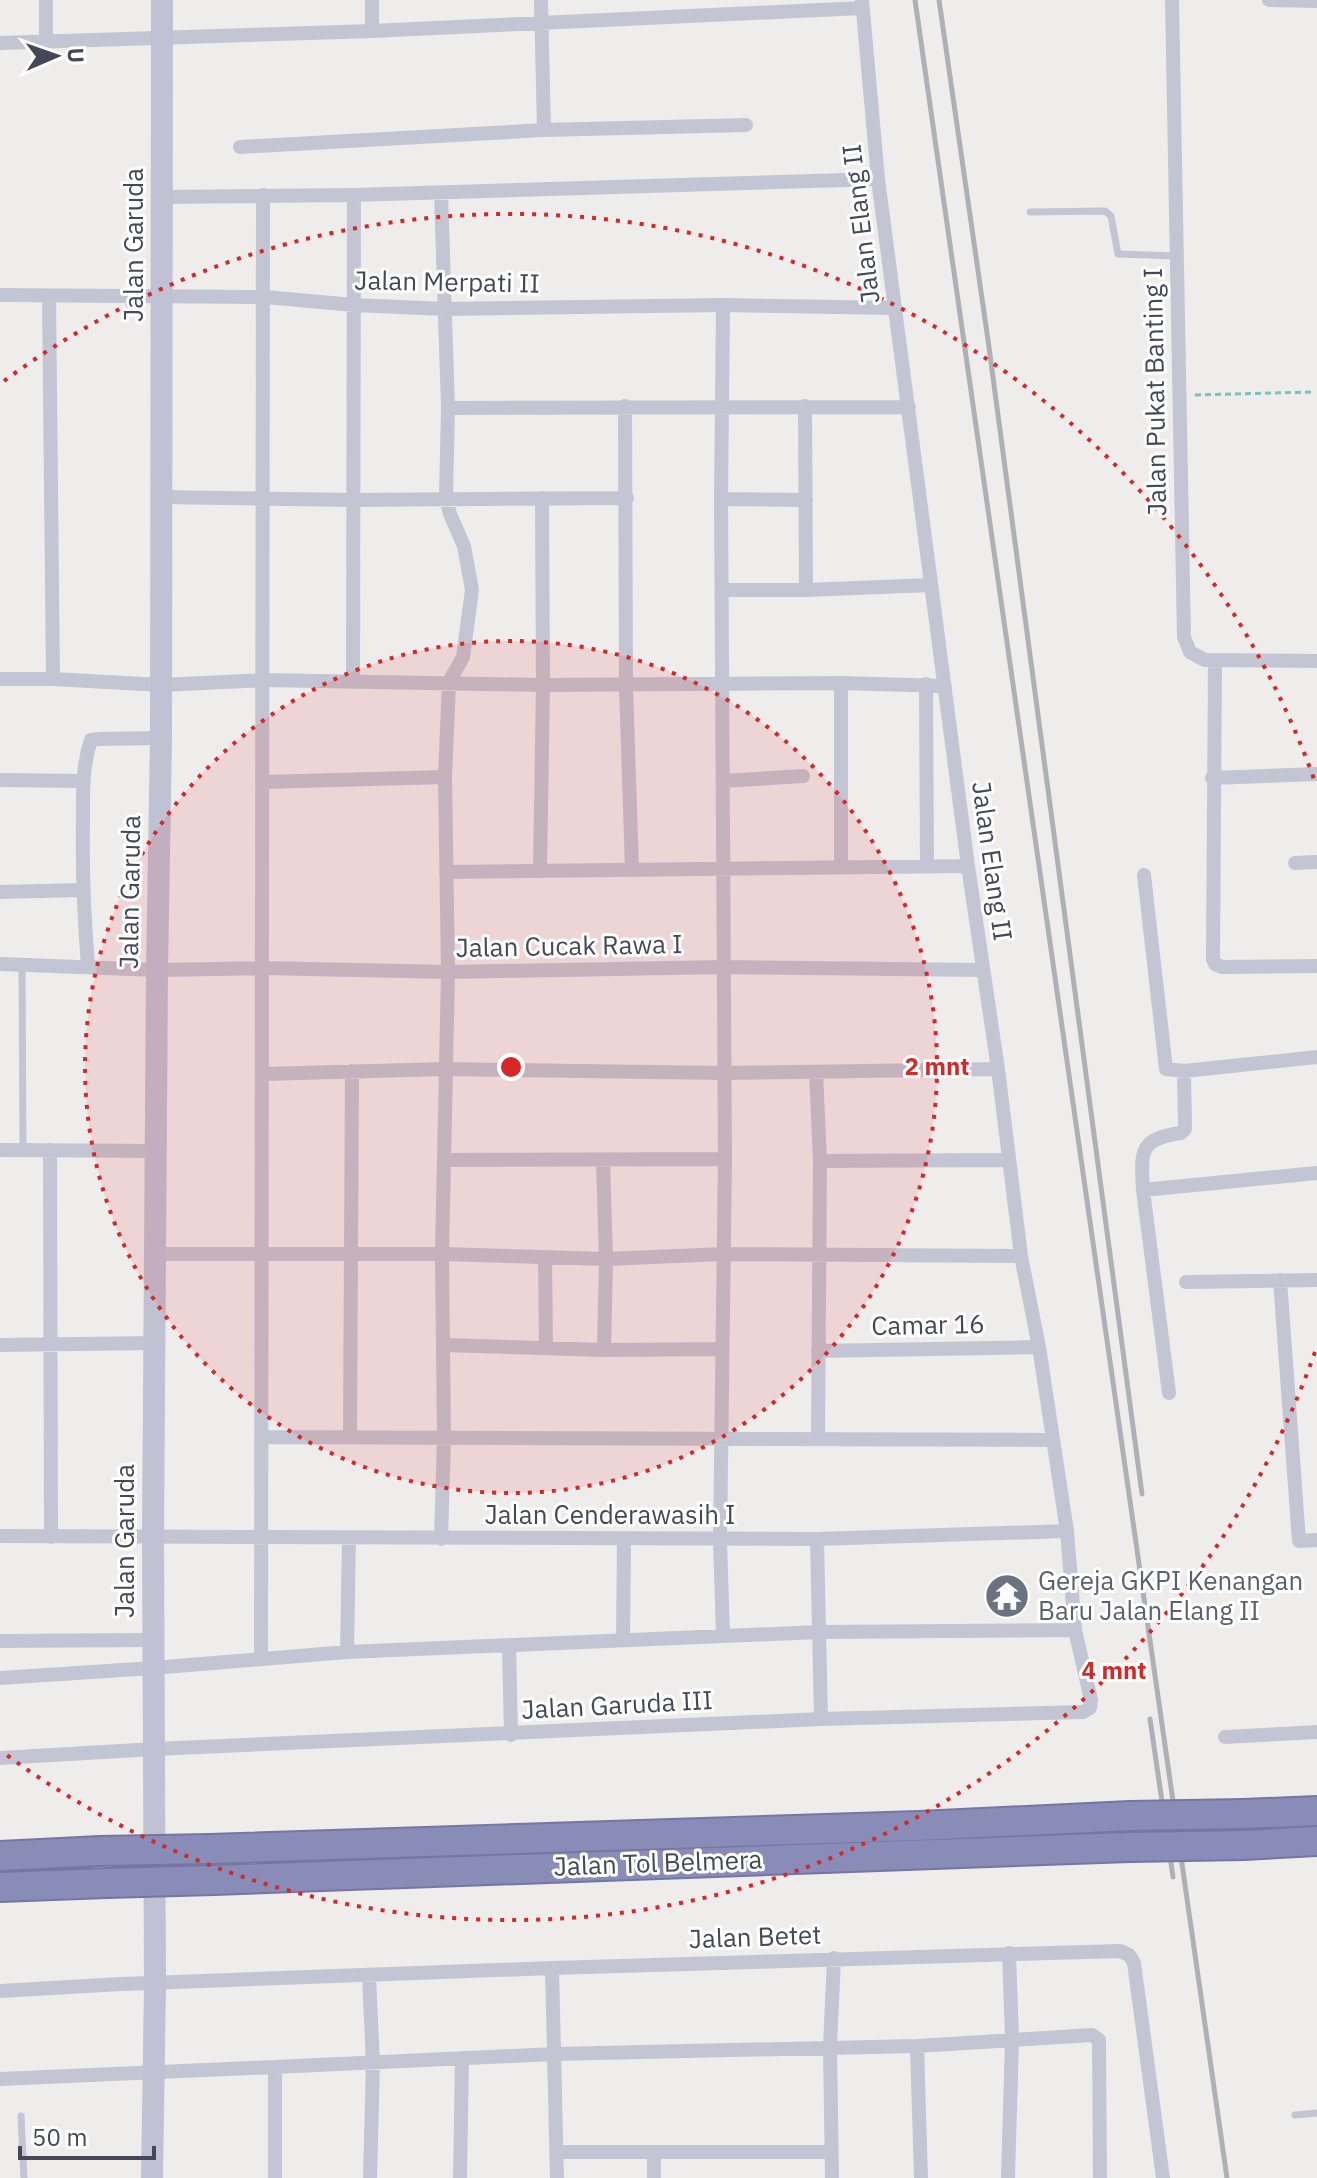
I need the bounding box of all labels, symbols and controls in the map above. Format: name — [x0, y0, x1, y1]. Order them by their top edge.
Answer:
north arrow — [16, 16, 96, 96]
text: U — [62, 47, 91, 63]
street label: Jalan Elang II — [833, 142, 887, 306]
street label: Jalan Garuda — [116, 168, 150, 322]
street label: Jalan Merpati II — [354, 262, 540, 300]
street label: Jalan Pukat Banting I — [1135, 267, 1173, 517]
street label: Jalan Elang II — [965, 779, 1021, 943]
street label: Jalan Garuda — [111, 814, 147, 969]
street label: Jalan Cucak Rawa I — [455, 926, 683, 964]
text: 2 mnt — [904, 1050, 970, 1082]
centre of rings — [497, 1053, 525, 1081]
street label: Camar 16 — [871, 1306, 985, 1342]
street label: Jalan Garuda — [107, 1464, 141, 1618]
street label: Jalan Cenderawasih I — [485, 1497, 735, 1531]
place label: Gereja GKPI Kenangan Baru Jalan Elang II — [1038, 1563, 1303, 1627]
temple icon: Gereja GKPI Kenangan Baru Jalan Elang II — [983, 1572, 1031, 1620]
text: 4 mnt — [1081, 1654, 1147, 1686]
street label: Jalan Garuda III — [520, 1682, 713, 1726]
street label: Jalan Tol Belmera — [553, 1841, 763, 1883]
street label: Jalan Betet — [688, 1917, 822, 1955]
scale bar — [20, 2110, 154, 2160]
text: 50 m — [32, 2121, 87, 2153]

